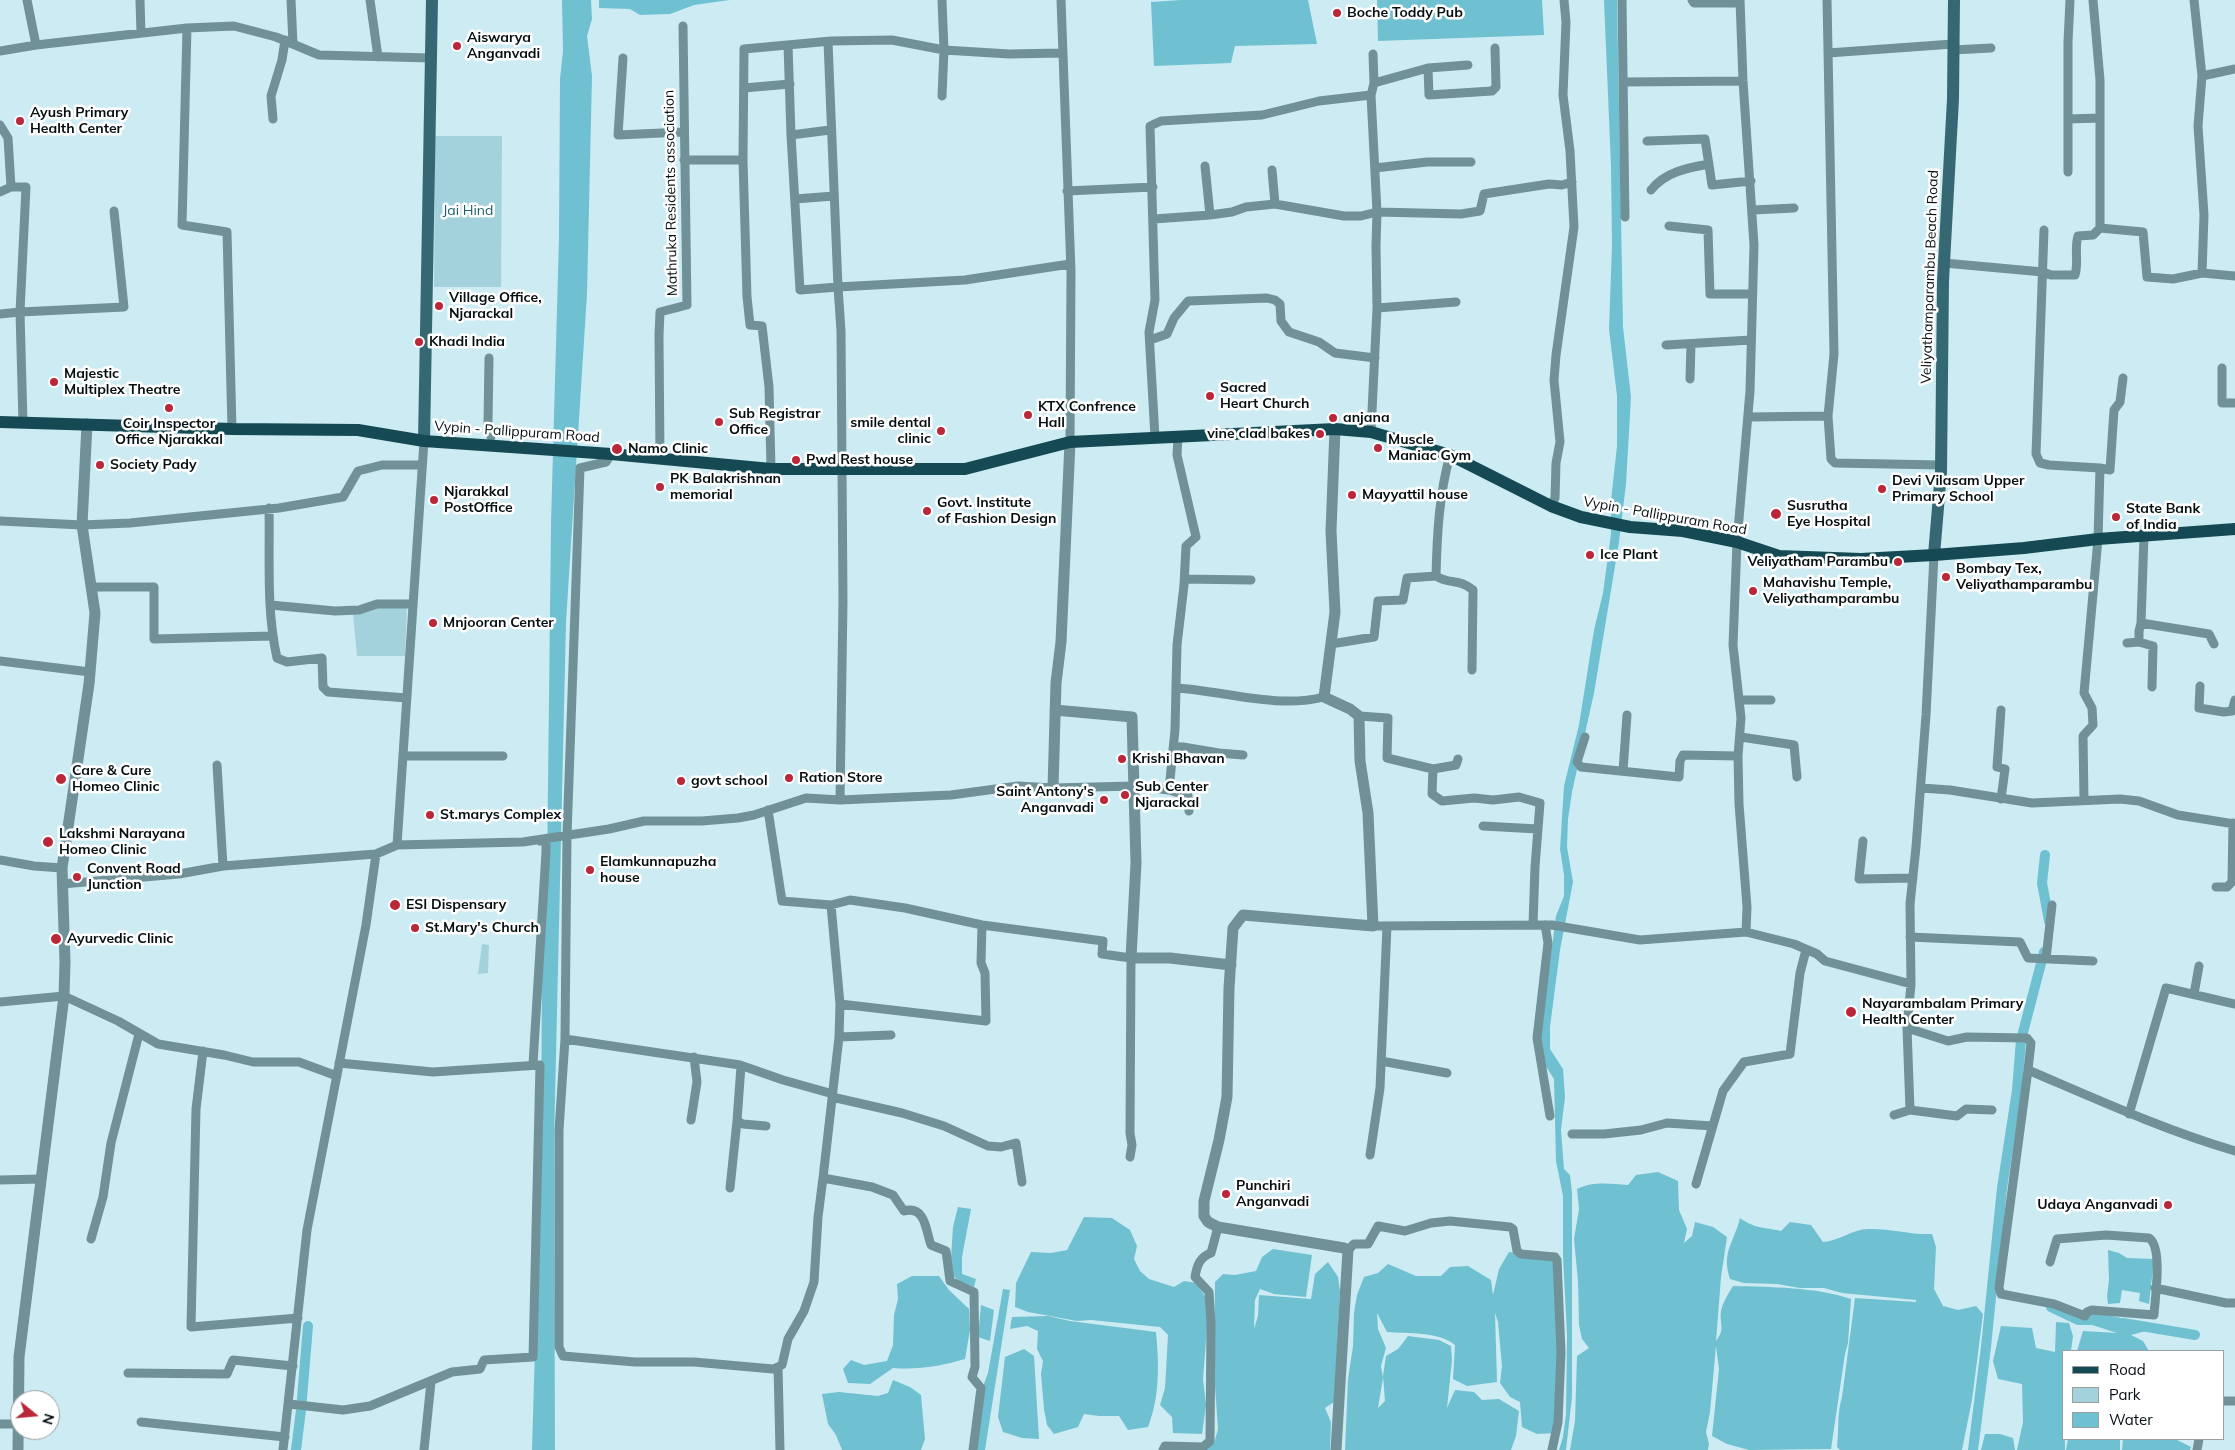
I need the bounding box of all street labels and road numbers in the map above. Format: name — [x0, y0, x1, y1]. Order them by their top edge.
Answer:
street label: Mathruka Residents association — [661, 90, 681, 296]
street label: Veliyathamparambu Beach Road — [1918, 170, 1942, 384]
street label: Vypin - Pallippuram Road — [434, 418, 600, 446]
street label: Vypin - Pallippuram Road — [1582, 493, 1748, 539]

